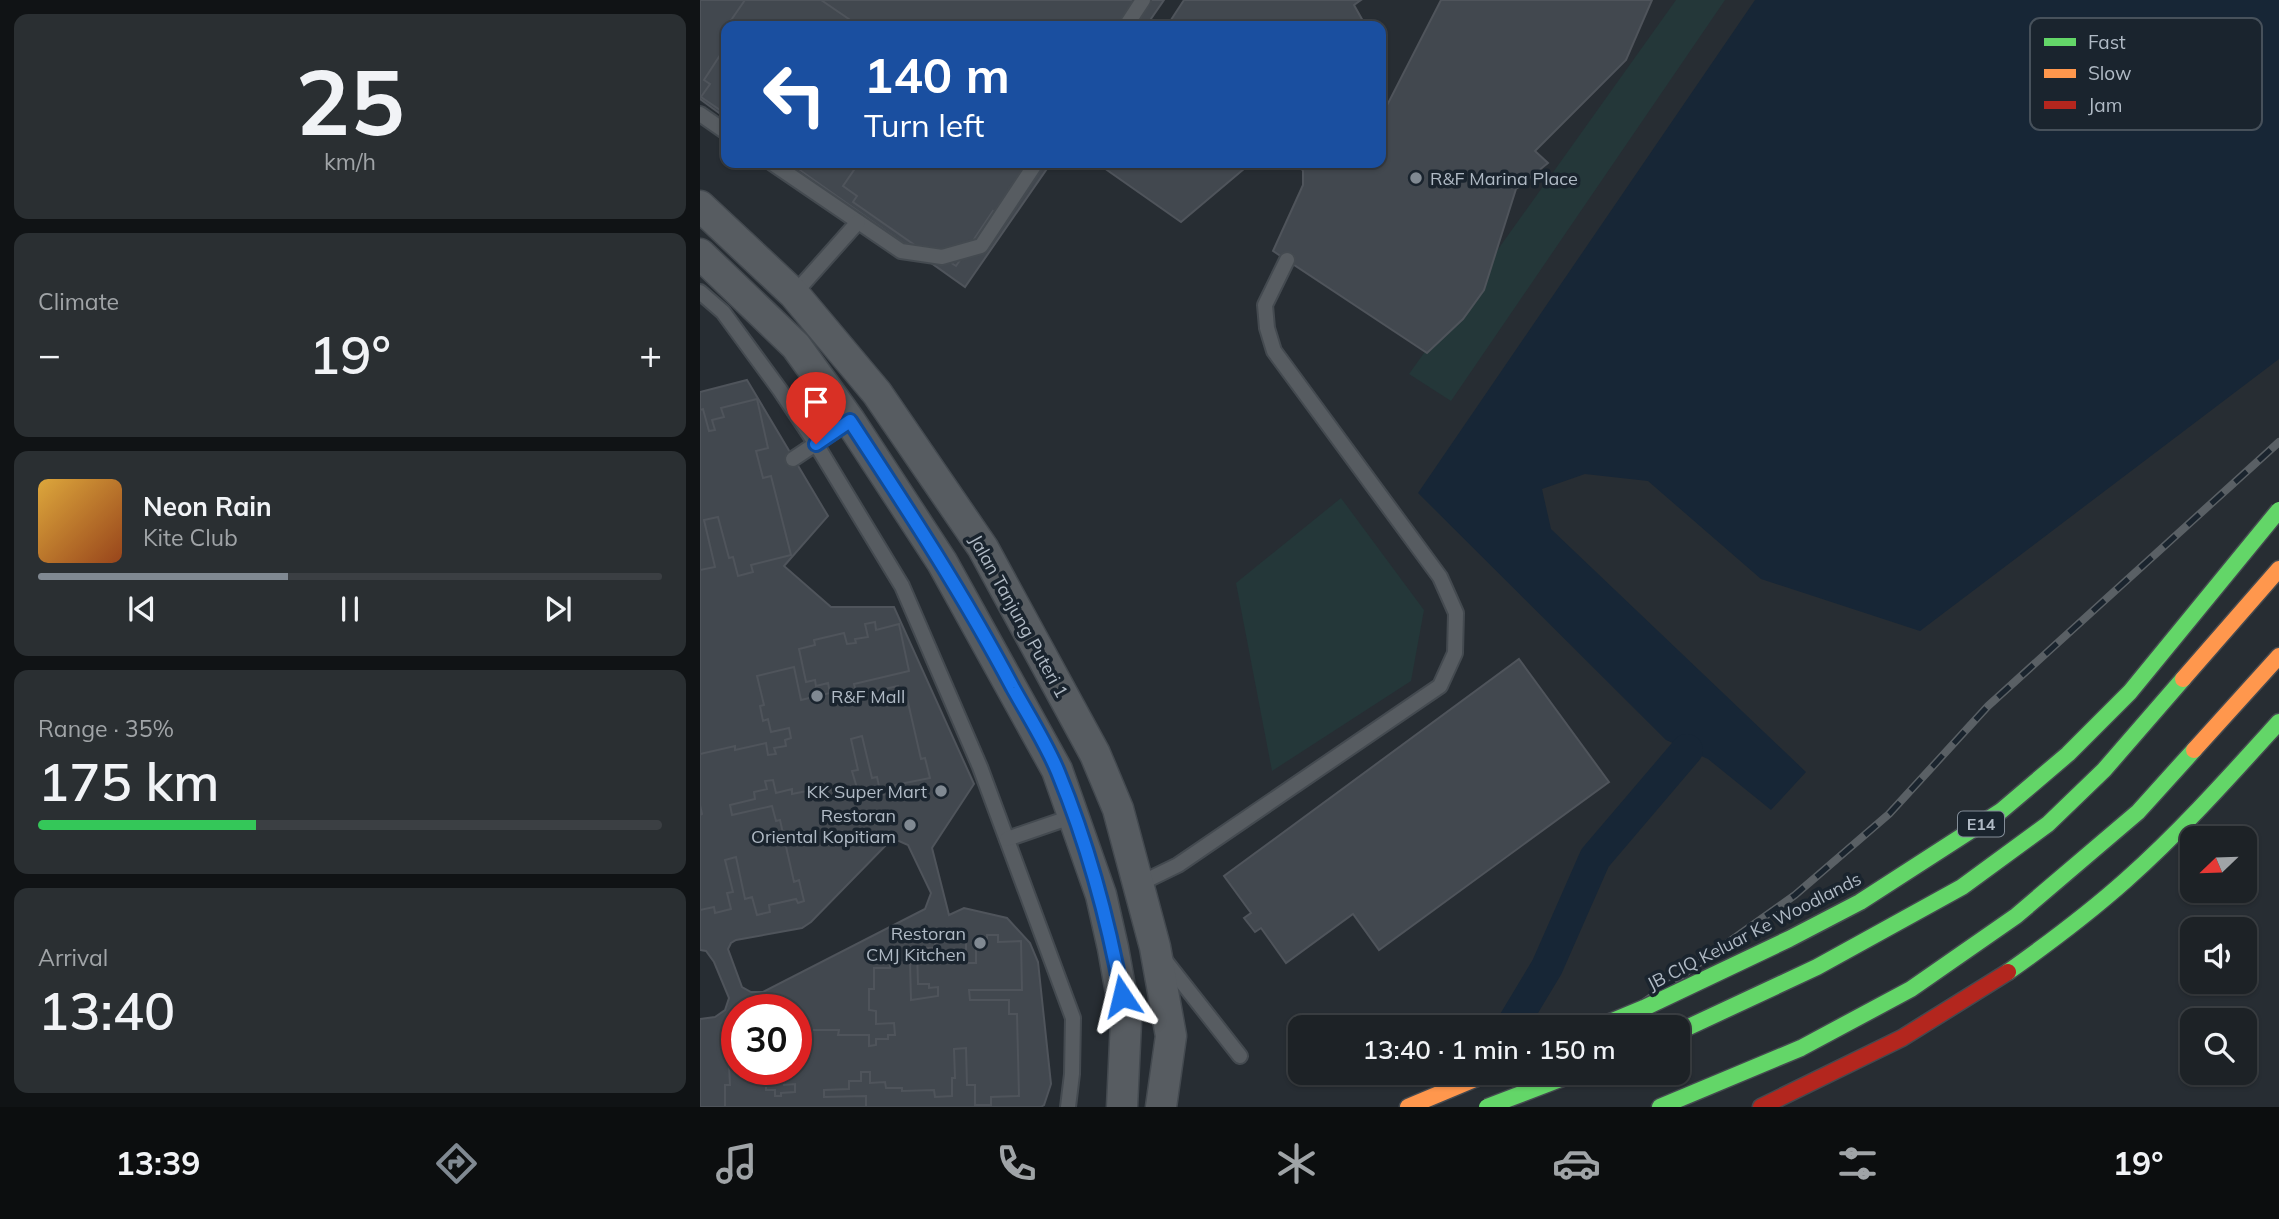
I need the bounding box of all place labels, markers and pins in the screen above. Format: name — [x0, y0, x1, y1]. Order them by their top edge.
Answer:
place label: R&F Marina Place — [1430, 167, 1578, 190]
marker: R&F Marina Place — [1408, 170, 1424, 186]
pin — [786, 372, 846, 444]
place label: R&F Mall — [831, 685, 905, 708]
marker: R&F Mall — [809, 688, 825, 704]
place label: KK Super Mart — [807, 780, 927, 803]
marker: KK Super Mart — [933, 783, 949, 799]
place label: Restoran Oriental Kopitiam — [751, 804, 896, 848]
marker: Restoran Oriental Kopitiam — [902, 817, 918, 833]
place label: Restoran CMJ Kitchen — [866, 922, 966, 966]
marker: Restoran CMJ Kitchen — [972, 935, 988, 951]

